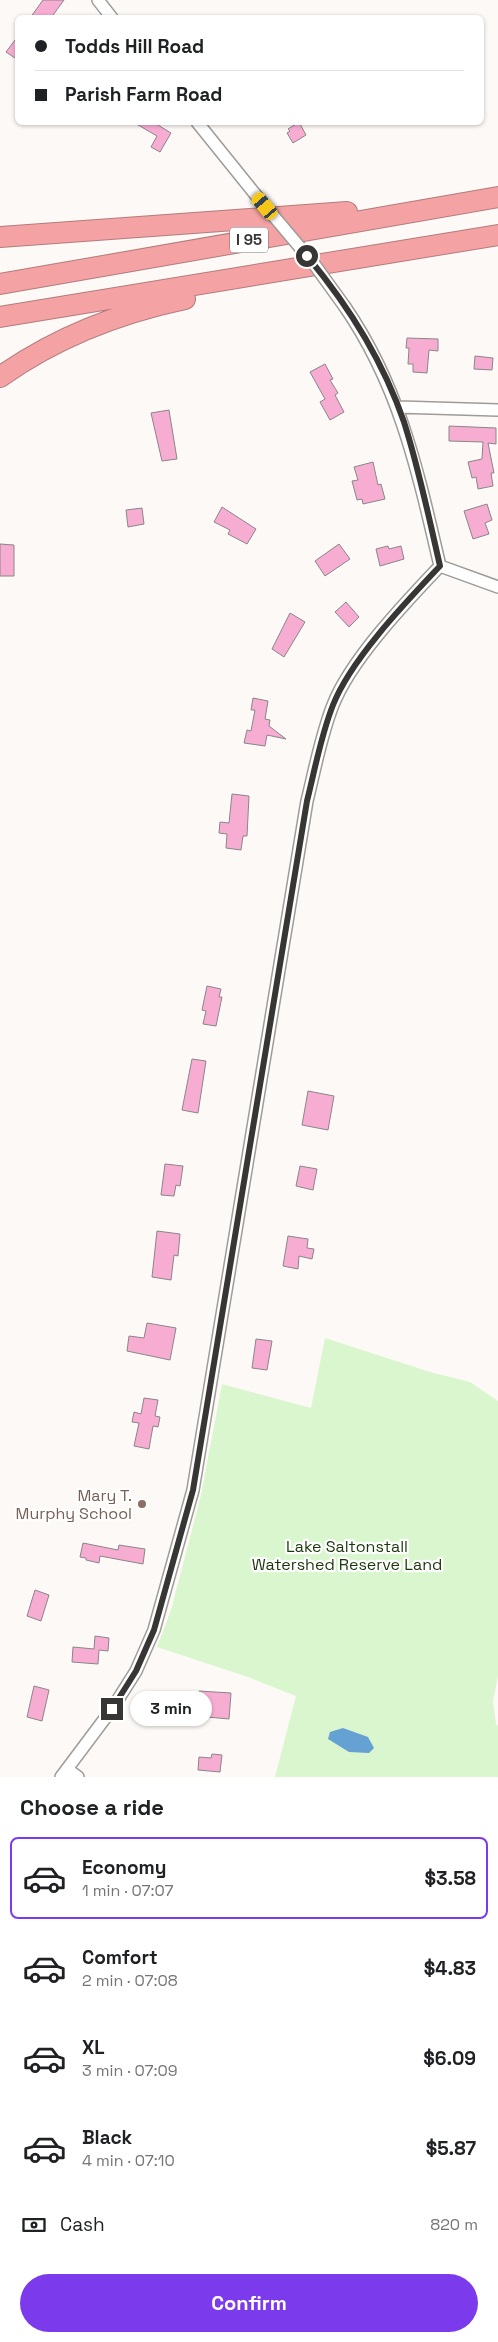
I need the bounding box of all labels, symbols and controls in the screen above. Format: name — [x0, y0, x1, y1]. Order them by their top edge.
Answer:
text: Todds Hill Road — [65, 34, 204, 59]
text: Parish Farm Road — [65, 82, 222, 107]
car — [249, 190, 280, 222]
road number: I 95 — [230, 228, 268, 252]
route start — [296, 245, 318, 267]
place label: Mary T. Murphy School — [16, 1485, 132, 1524]
marker: Mary T. Murphy School — [136, 1498, 148, 1510]
park label: Lake Saltonstall Watershed Reserve Land — [252, 1536, 442, 1575]
callout: 3 min — [130, 1692, 212, 1726]
route end — [101, 1698, 123, 1720]
text: 3 min — [150, 1698, 192, 1719]
text: Choose a ride — [20, 1793, 164, 1821]
text: Economy — [82, 1855, 166, 1880]
icon: car — [22, 1856, 67, 1901]
text: $3.58 — [424, 1866, 476, 1891]
text: 1 min · 07:07 — [82, 1880, 174, 1901]
text: Comfort — [82, 1945, 158, 1970]
icon: car — [22, 1946, 67, 1991]
text: $4.83 — [424, 1956, 476, 1981]
text: 2 min · 07:08 — [82, 1970, 178, 1991]
text: XL — [82, 2035, 105, 2060]
icon: car — [22, 2036, 67, 2081]
text: $6.09 — [423, 2046, 476, 2071]
text: 3 min · 07:09 — [82, 2060, 178, 2081]
text: Black — [82, 2125, 132, 2150]
icon: car — [22, 2126, 67, 2171]
text: $5.87 — [426, 2136, 476, 2161]
text: 4 min · 07:10 — [82, 2150, 175, 2171]
icon: cash — [20, 2211, 48, 2239]
text: Cash — [60, 2212, 105, 2237]
text: 820 m — [430, 2214, 478, 2235]
button: Confirm — [20, 2274, 478, 2332]

